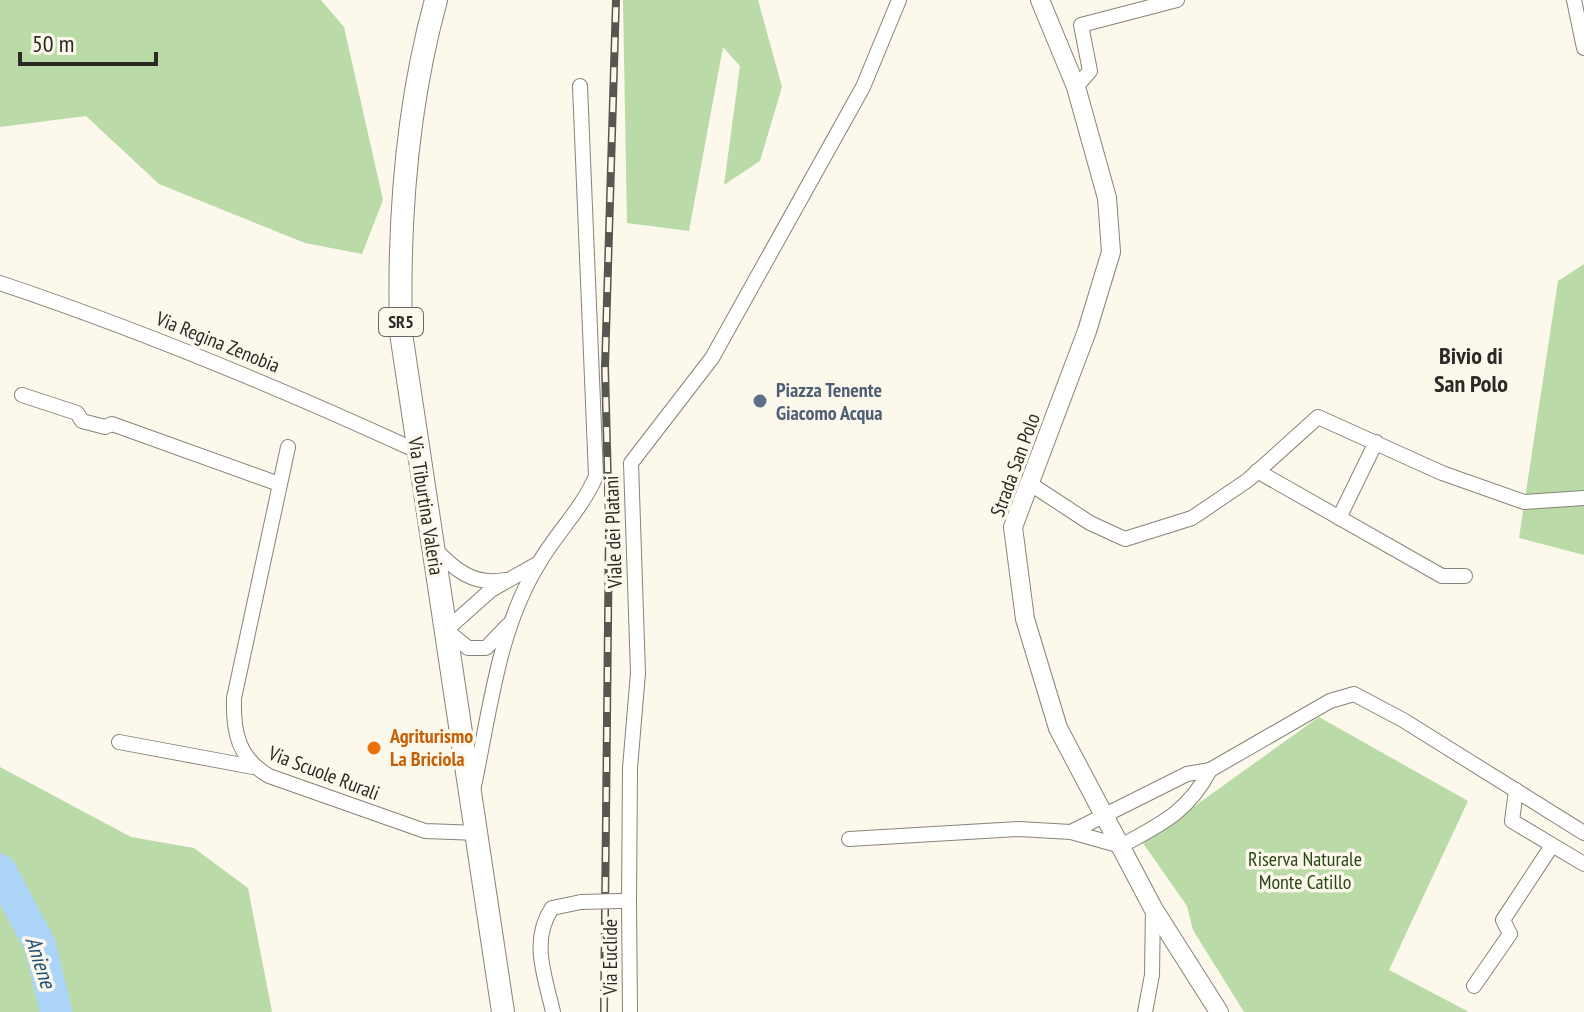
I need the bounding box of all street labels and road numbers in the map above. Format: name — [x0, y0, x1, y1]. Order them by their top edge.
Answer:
street label: Via Regina Zenobia — [151, 305, 284, 379]
road number: SR5 — [379, 308, 423, 336]
street label: Strada San Polo — [984, 410, 1046, 520]
street label: Via Tiburtina Valeria — [402, 434, 450, 577]
street label: Viale dei Platani — [598, 475, 628, 590]
street label: Via Scuole Rurali — [264, 740, 383, 806]
street label: Via Euclide — [597, 919, 623, 996]

